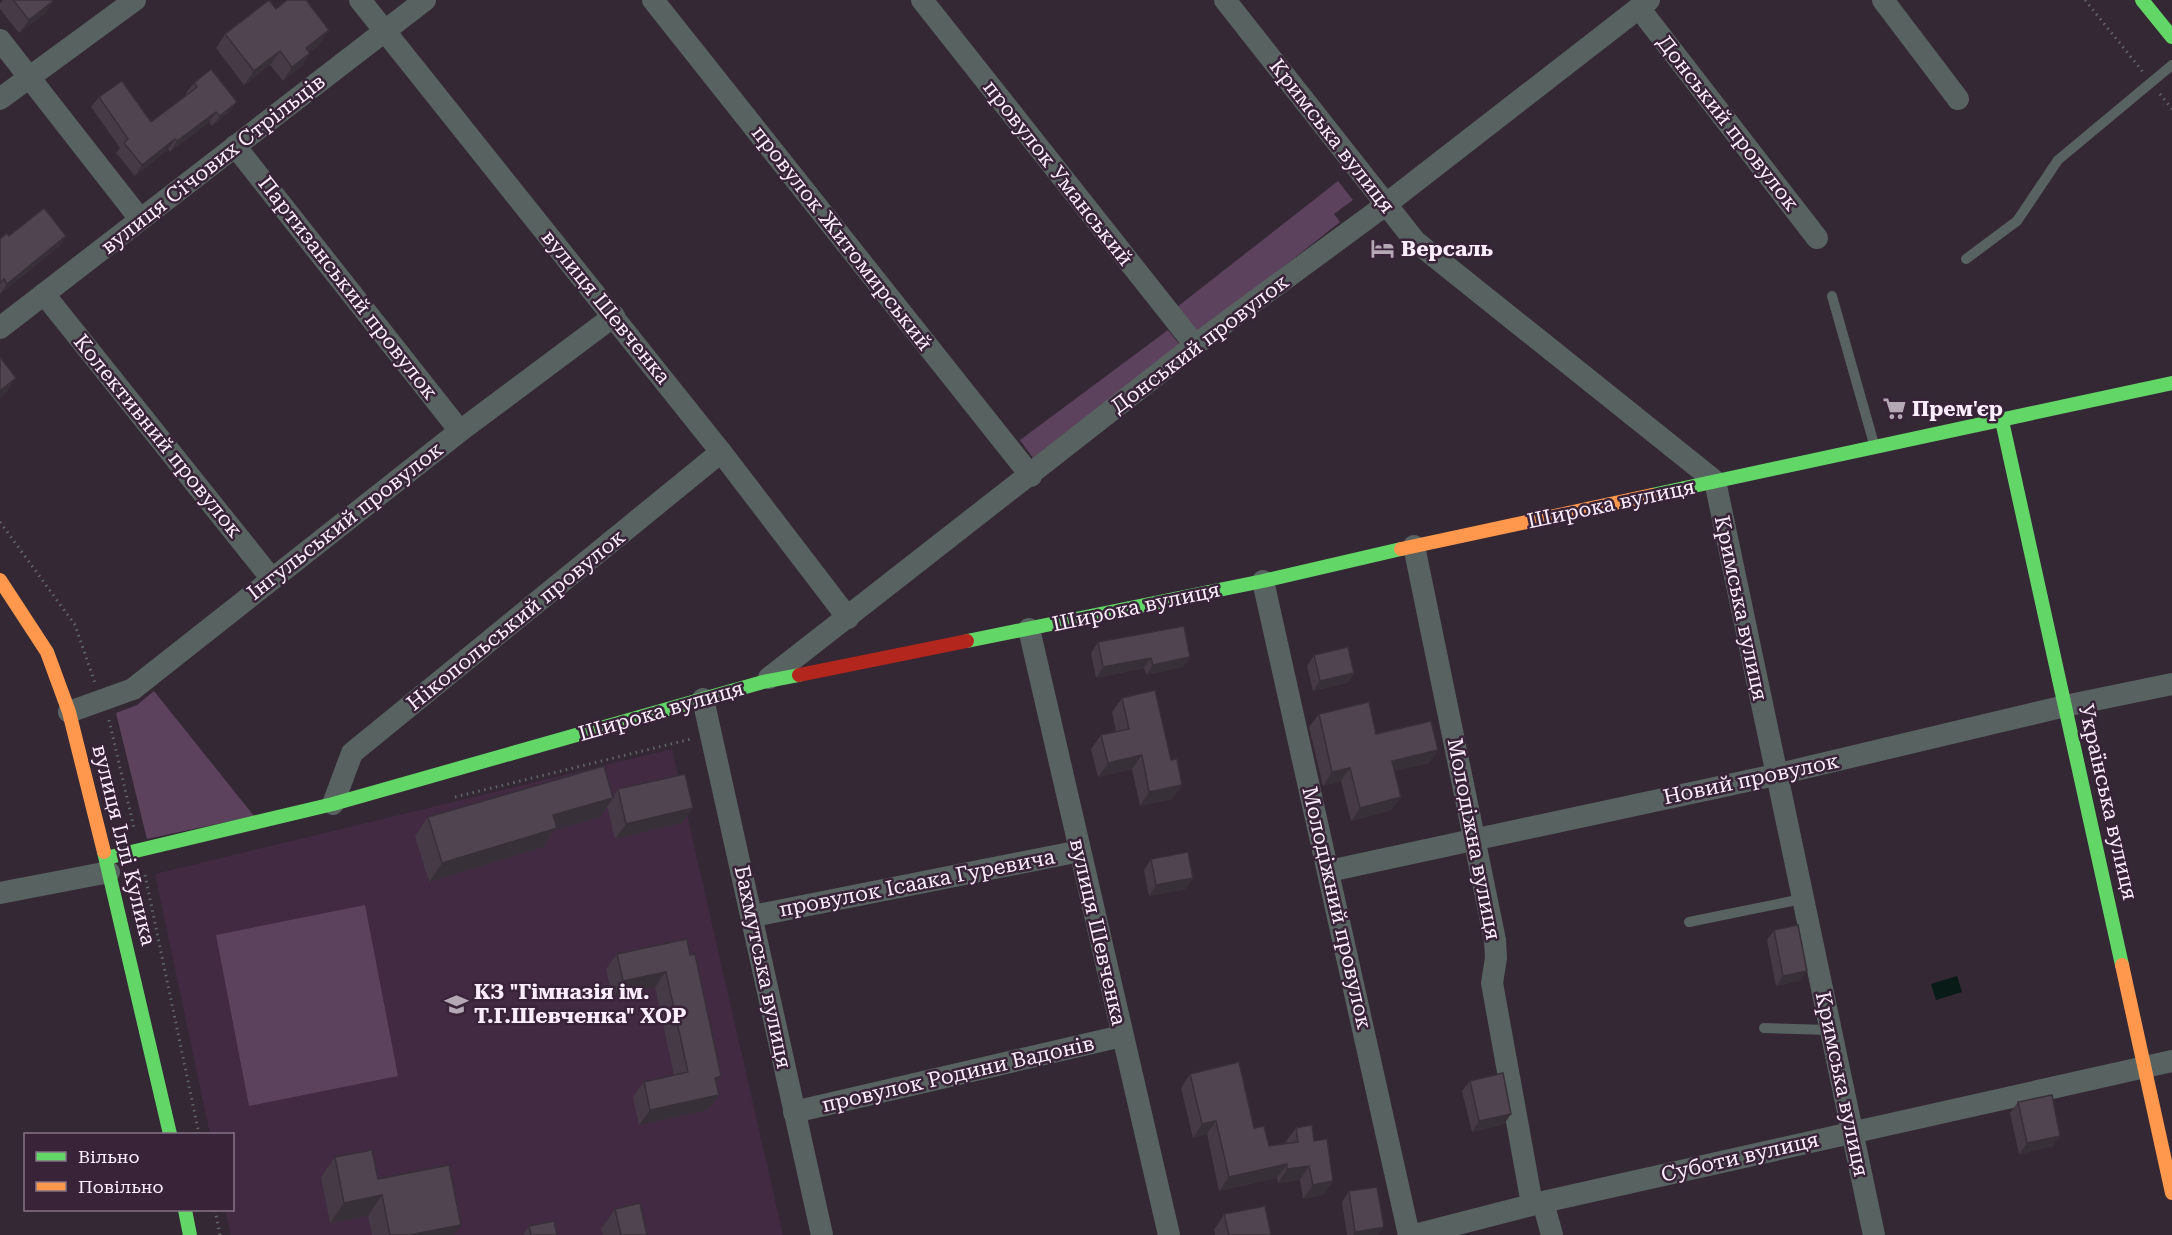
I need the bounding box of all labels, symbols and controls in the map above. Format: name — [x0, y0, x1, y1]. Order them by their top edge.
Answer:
street label: Донський провулок — [1652, 30, 1804, 216]
street label: Кримська вулиця — [1264, 54, 1400, 218]
street label: вулиця Січових Стрільців — [96, 69, 330, 259]
street label: провулок Уманський — [978, 76, 1138, 270]
street label: провулок Житомирський — [747, 121, 937, 355]
street label: Партизанський провулок — [253, 172, 443, 404]
street label: вулиця Шевченка — [537, 225, 676, 389]
hotel icon: Версаль — [1370, 236, 1396, 262]
place label: Версаль — [1401, 237, 1494, 261]
street label: Донський провулок — [1107, 269, 1293, 419]
street label: Колективний провулок — [69, 330, 247, 542]
supermarket icon: Прем'єр — [1881, 396, 1907, 422]
place label: Прем'єр — [1912, 397, 2003, 421]
street label: Інгульський провулок — [242, 437, 448, 605]
street label: Широка вулиця — [1525, 475, 1697, 533]
street label: Кримська вулиця — [1710, 513, 1772, 703]
street label: Нікопольський провулок — [402, 525, 630, 715]
street label: Широка вулиця — [1050, 578, 1222, 636]
street label: Широка вулиця — [576, 676, 746, 746]
street label: Українська вулиця — [2074, 702, 2142, 902]
street label: Молодіжна вулиця — [1443, 736, 1505, 942]
street label: вулиця Іллі Кулика — [87, 742, 161, 949]
street label: Новий провулок — [1661, 749, 1841, 809]
street label: Молодіжний провулок — [1297, 784, 1377, 1032]
street label: вулиця Шевченка — [1065, 836, 1131, 1028]
street label: провулок Ісаака Гуревича — [777, 844, 1058, 922]
street label: Бахмутська вулиця — [730, 863, 796, 1071]
place label: КЗ "Гімназія ім. Т.Г.Шевченка" ХОР — [474, 980, 687, 1028]
street label: Кримська вулиця — [1811, 989, 1873, 1179]
school or university icon: КЗ "Гімназія ім. Т.Г.Шевченка" ХОР — [443, 991, 469, 1017]
street label: провулок Родини Вадонів — [819, 1031, 1097, 1117]
street label: Суботи вулиця — [1659, 1127, 1821, 1187]
legend — [24, 1133, 234, 1211]
text: Вільно — [78, 1146, 140, 1167]
text: Повільно — [78, 1176, 164, 1197]

